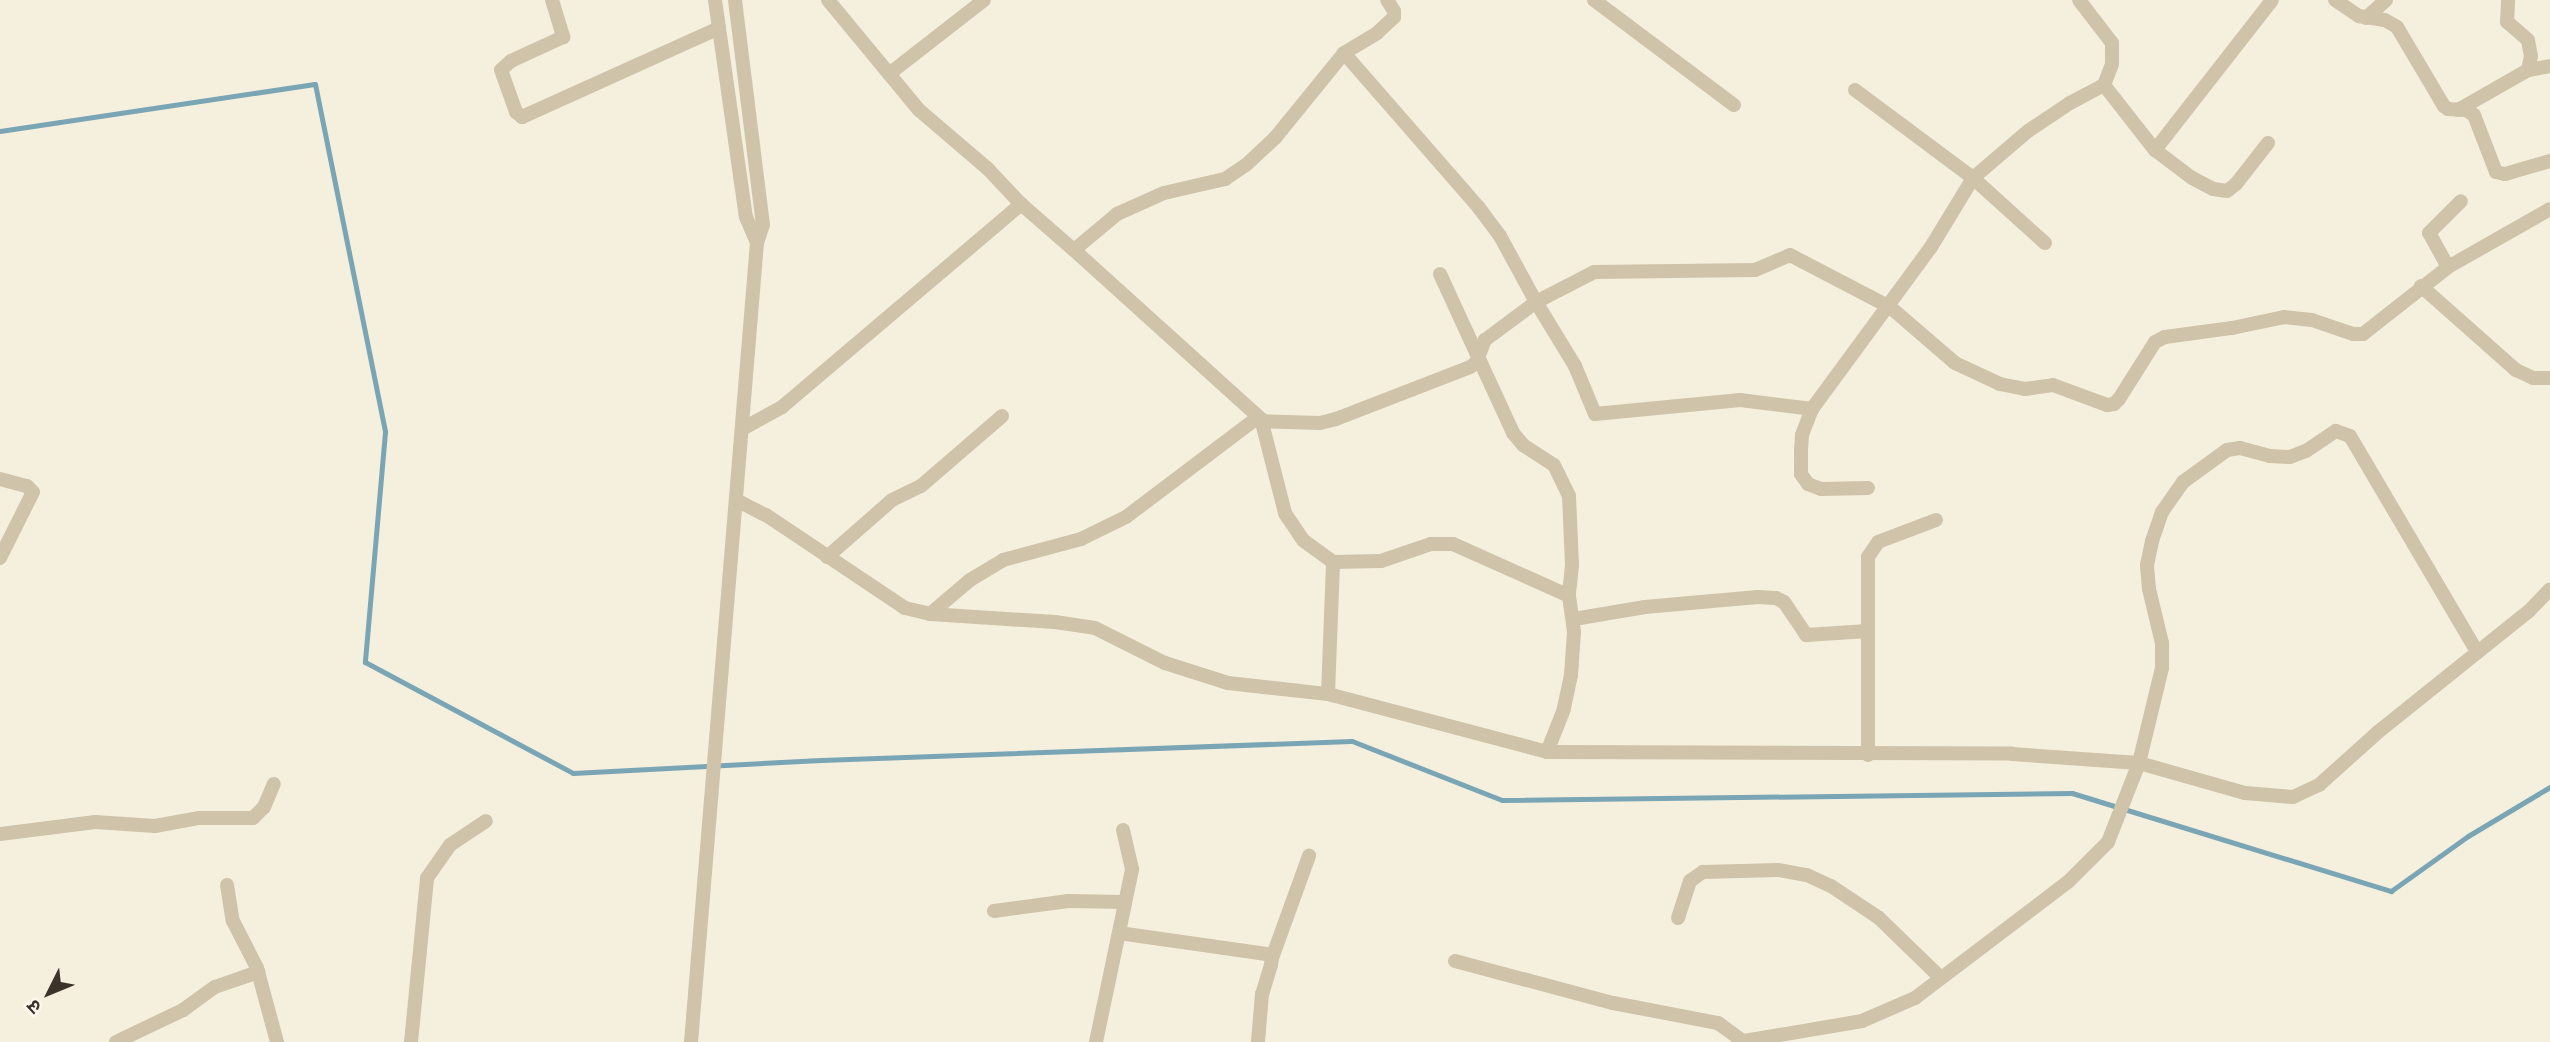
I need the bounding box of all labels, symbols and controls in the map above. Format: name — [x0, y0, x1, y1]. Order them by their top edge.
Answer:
north arrow — [14, 958, 84, 1028]
text: उ — [22, 996, 45, 1019]

